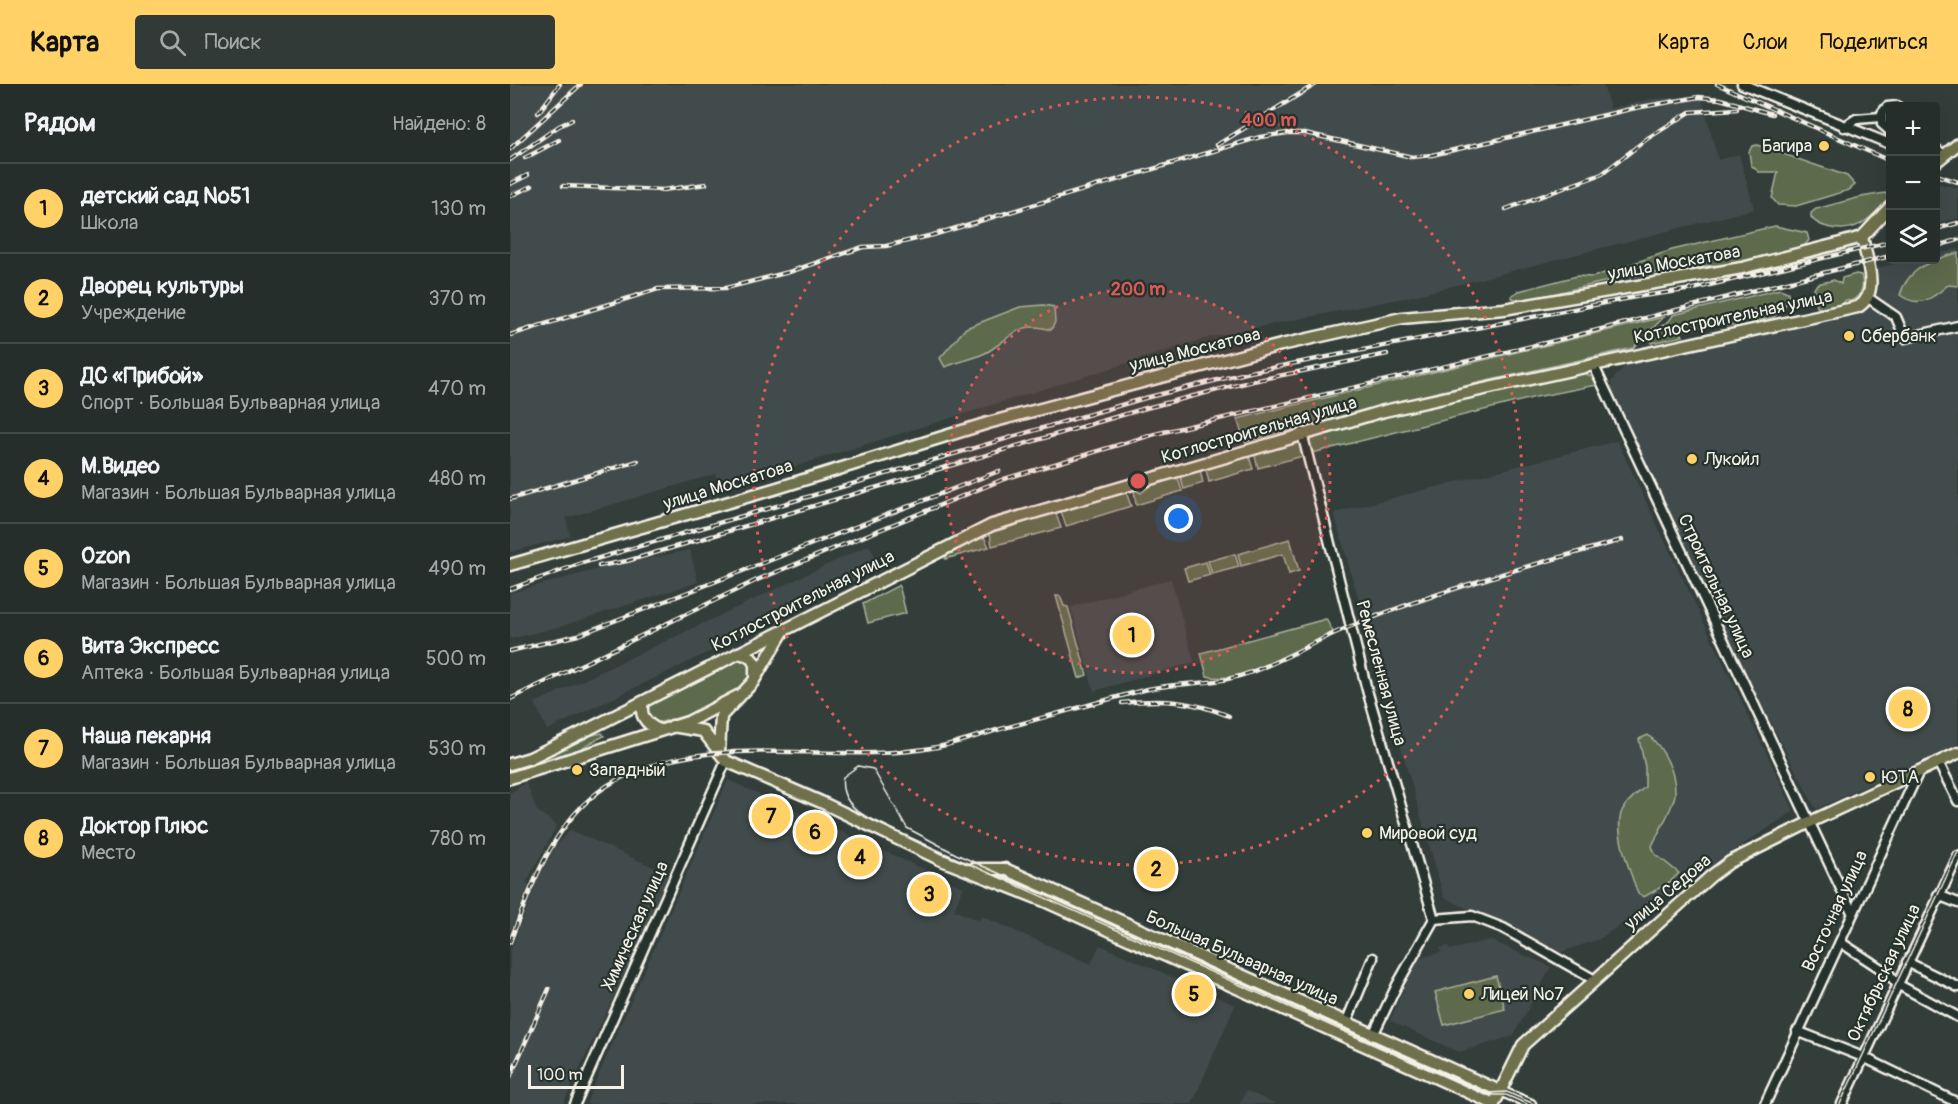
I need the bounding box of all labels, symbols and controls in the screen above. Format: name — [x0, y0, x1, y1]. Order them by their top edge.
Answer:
search box — [135, 15, 555, 69]
text: Карта — [30, 25, 99, 60]
icon: search — [156, 26, 189, 59]
text: Поиск — [204, 28, 262, 56]
text: Карта — [1657, 29, 1709, 56]
text: Слои — [1742, 29, 1787, 56]
text: Поделиться — [1820, 29, 1928, 56]
map controls — [1886, 102, 1940, 264]
button: + — [1886, 102, 1940, 156]
text: Рядом — [24, 107, 96, 139]
text: 400 m — [1242, 109, 1296, 132]
text: Найдено: 8 — [392, 111, 486, 136]
place label: Багира — [1762, 135, 1812, 158]
marker: Багира — [1817, 139, 1831, 153]
button: − — [1886, 156, 1940, 210]
text: детский сад №51 — [81, 182, 250, 210]
text: 1 — [40, 196, 47, 221]
text: 130 m — [431, 196, 486, 221]
text: Школа — [81, 210, 138, 235]
button: layers — [1886, 210, 1940, 264]
street label: улица Москатова — [1605, 240, 1742, 286]
text: Дворец культуры — [81, 272, 244, 300]
text: 200 m — [1111, 278, 1165, 301]
street label: Котлостроительная улица — [1632, 285, 1834, 349]
text: 2 — [38, 286, 49, 311]
text: 370 m — [429, 286, 486, 311]
text: Учреждение — [81, 300, 186, 325]
street label: улица Москатова — [1126, 323, 1263, 378]
place label: Сбербанк — [1861, 325, 1937, 348]
marker: Сбербанк — [1842, 329, 1856, 343]
text: ДC «Прибой» — [81, 362, 203, 390]
text: 3 — [38, 376, 49, 401]
text: 470 m — [428, 376, 486, 401]
text: Спорт · Большая Бульварная улица — [81, 390, 380, 415]
street label: Котлостроительная улица — [1159, 391, 1359, 469]
place label: Лукойл — [1703, 448, 1760, 471]
text: М.Видео — [81, 452, 160, 480]
marker: Лукойл — [1685, 452, 1699, 466]
street label: улица Москатова — [660, 454, 795, 516]
text: 4 — [38, 466, 49, 491]
text: 480 m — [429, 466, 486, 491]
centre of rings — [1128, 471, 1148, 491]
text: Магазин · Большая Бульварная улица — [81, 480, 396, 505]
your location — [1164, 504, 1193, 533]
street label: Строительная улица — [1673, 510, 1759, 662]
text: Ozon — [81, 542, 130, 570]
street label: Котлостроительная улица — [708, 545, 898, 657]
text: 5 — [38, 556, 49, 581]
text: 490 m — [428, 556, 486, 581]
text: Магазин · Большая Бульварная улица — [81, 570, 396, 595]
street label: Ремесленная улица — [1351, 598, 1411, 748]
pin: 1 — [1112, 612, 1152, 658]
text: Вита Экспресс — [81, 632, 220, 660]
text: 6 — [38, 646, 49, 671]
text: 500 m — [426, 646, 486, 671]
text: Аптека · Большая Бульварная улица — [81, 660, 390, 685]
pin: 8 — [1888, 686, 1928, 732]
text: Наша пекарня — [81, 722, 211, 750]
text: 7 — [38, 736, 49, 761]
text: 530 m — [428, 736, 486, 761]
text: Магазин · Большая Бульварная улица — [81, 750, 396, 775]
place label: Западный — [589, 759, 666, 782]
marker: Западный — [570, 763, 584, 777]
place label: ЮТА — [1882, 766, 1919, 789]
marker: ЮТА — [1863, 770, 1877, 784]
pin: 7 — [752, 794, 790, 838]
pin: 6 — [796, 810, 834, 855]
text: Доктор Плюс — [81, 812, 208, 840]
place label: Мировой суд — [1379, 822, 1477, 845]
text: 8 — [38, 826, 49, 851]
text: 780 m — [430, 826, 486, 851]
marker: Мировой суд — [1360, 826, 1374, 840]
pin: 4 — [840, 834, 880, 880]
text: Место — [81, 840, 136, 865]
pin: 2 — [1136, 846, 1176, 892]
street label: Восточная улица — [1797, 847, 1873, 975]
street label: улица Седова — [1619, 849, 1716, 936]
street label: Химическая улица — [596, 858, 674, 994]
pin: 3 — [910, 872, 948, 916]
street label: Октябрьская улица — [1842, 900, 1926, 1046]
street label: Большая Бульварная улица — [1142, 905, 1342, 1011]
pin: 5 — [1174, 972, 1214, 1016]
place label: Лицей №7 — [1480, 983, 1564, 1006]
marker: Лицей №7 — [1462, 987, 1476, 1001]
scale bar — [528, 1062, 624, 1090]
text: 100 m — [537, 1065, 583, 1085]

